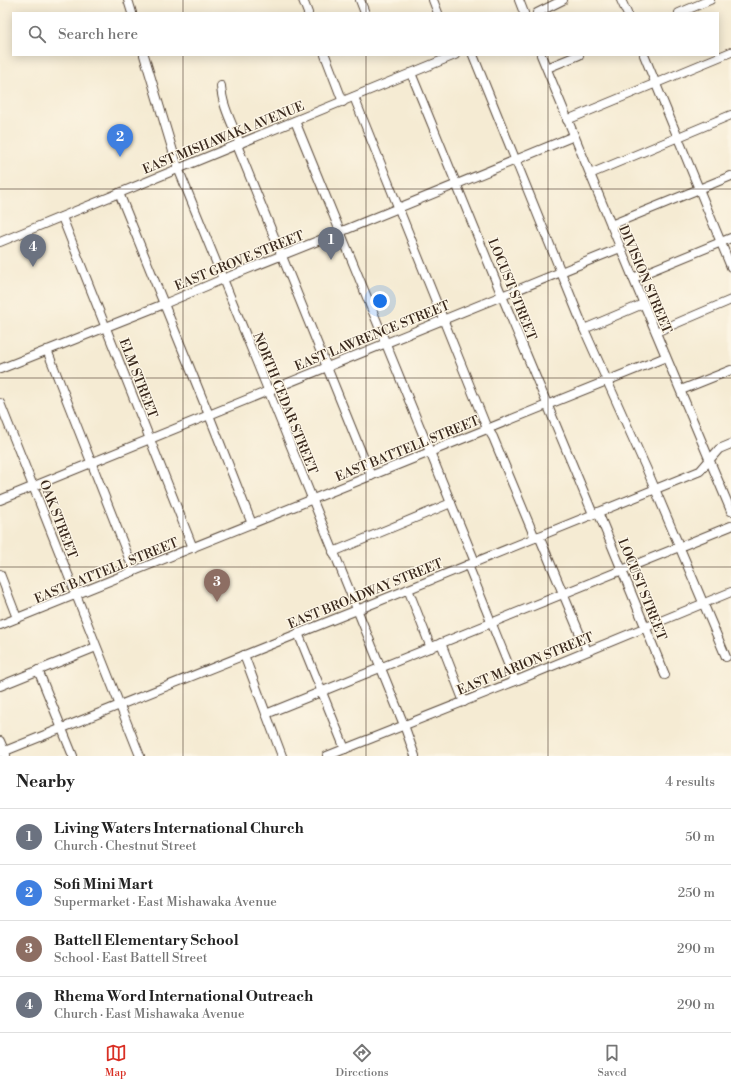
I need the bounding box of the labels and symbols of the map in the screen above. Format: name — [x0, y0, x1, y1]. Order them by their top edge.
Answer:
street label: EAST MISHAWAKA AVENUE — [140, 98, 307, 178]
pin: 2 — [107, 124, 133, 157]
street label: DIVISION STREET — [615, 223, 675, 336]
pin: 1 — [318, 227, 344, 260]
street label: EAST GROVE STREET — [172, 228, 306, 294]
pin: 4 — [20, 234, 46, 267]
street label: LOCUST STREET — [484, 236, 540, 343]
your location — [370, 291, 390, 311]
street label: EAST LAWRENCE STREET — [292, 297, 452, 374]
street label: NORTH CEDAR STREET — [249, 330, 321, 476]
street label: ELM STREET — [116, 336, 161, 421]
street label: EAST BATTELL STREET — [333, 413, 482, 485]
street label: OAK STREET — [36, 478, 80, 561]
street label: EAST BATTELL STREET — [32, 535, 181, 607]
street label: LOCUST STREET — [614, 536, 670, 643]
street label: EAST BROADWAY STREET — [286, 555, 445, 632]
pin: 3 — [204, 569, 230, 602]
street label: EAST MARION STREET — [455, 629, 596, 699]

